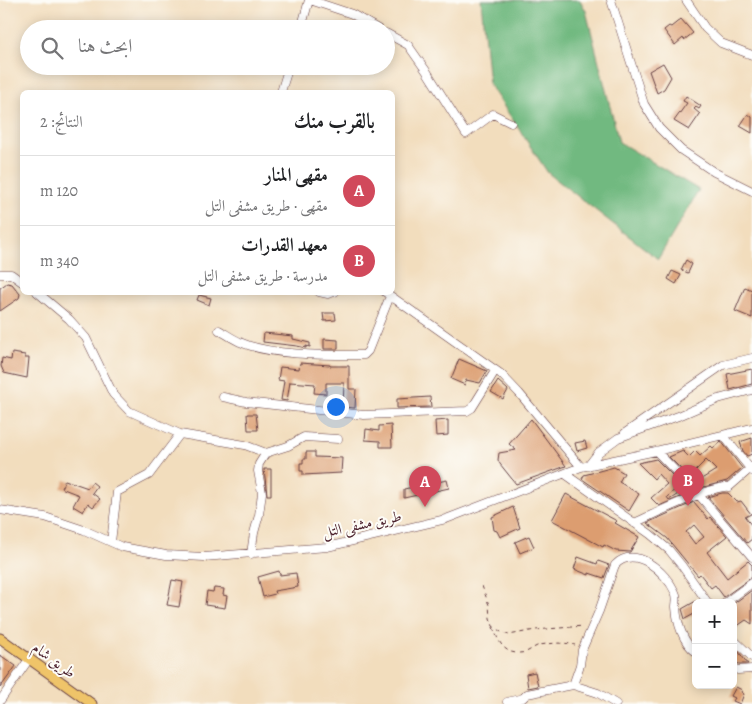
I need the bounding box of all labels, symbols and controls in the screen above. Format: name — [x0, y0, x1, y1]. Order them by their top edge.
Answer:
search box — [20, 20, 395, 75]
text: ابحث هنا — [78, 33, 132, 59]
icon: search — [38, 34, 66, 62]
text: بالقرب منك — [294, 107, 375, 135]
text: النتائج: 2 — [40, 111, 83, 133]
text: مقهى المنار — [264, 162, 328, 188]
text: 120 m — [40, 180, 78, 202]
text: A — [354, 180, 364, 202]
text: مقهى · طريق مشفى التل — [205, 195, 328, 217]
text: معهد القدرات — [241, 232, 328, 258]
text: 340 m — [40, 250, 79, 272]
text: B — [354, 250, 364, 272]
text: مدرسة · طريق مشفى التل — [197, 265, 328, 287]
your location — [323, 394, 349, 420]
pin: B — [672, 465, 704, 506]
pin: A — [409, 466, 441, 507]
street label: طريق مشفى التل — [321, 506, 404, 543]
map controls — [692, 599, 737, 689]
button: + — [692, 599, 737, 644]
street label: طريق شام — [26, 637, 80, 685]
button: − — [692, 644, 737, 689]

